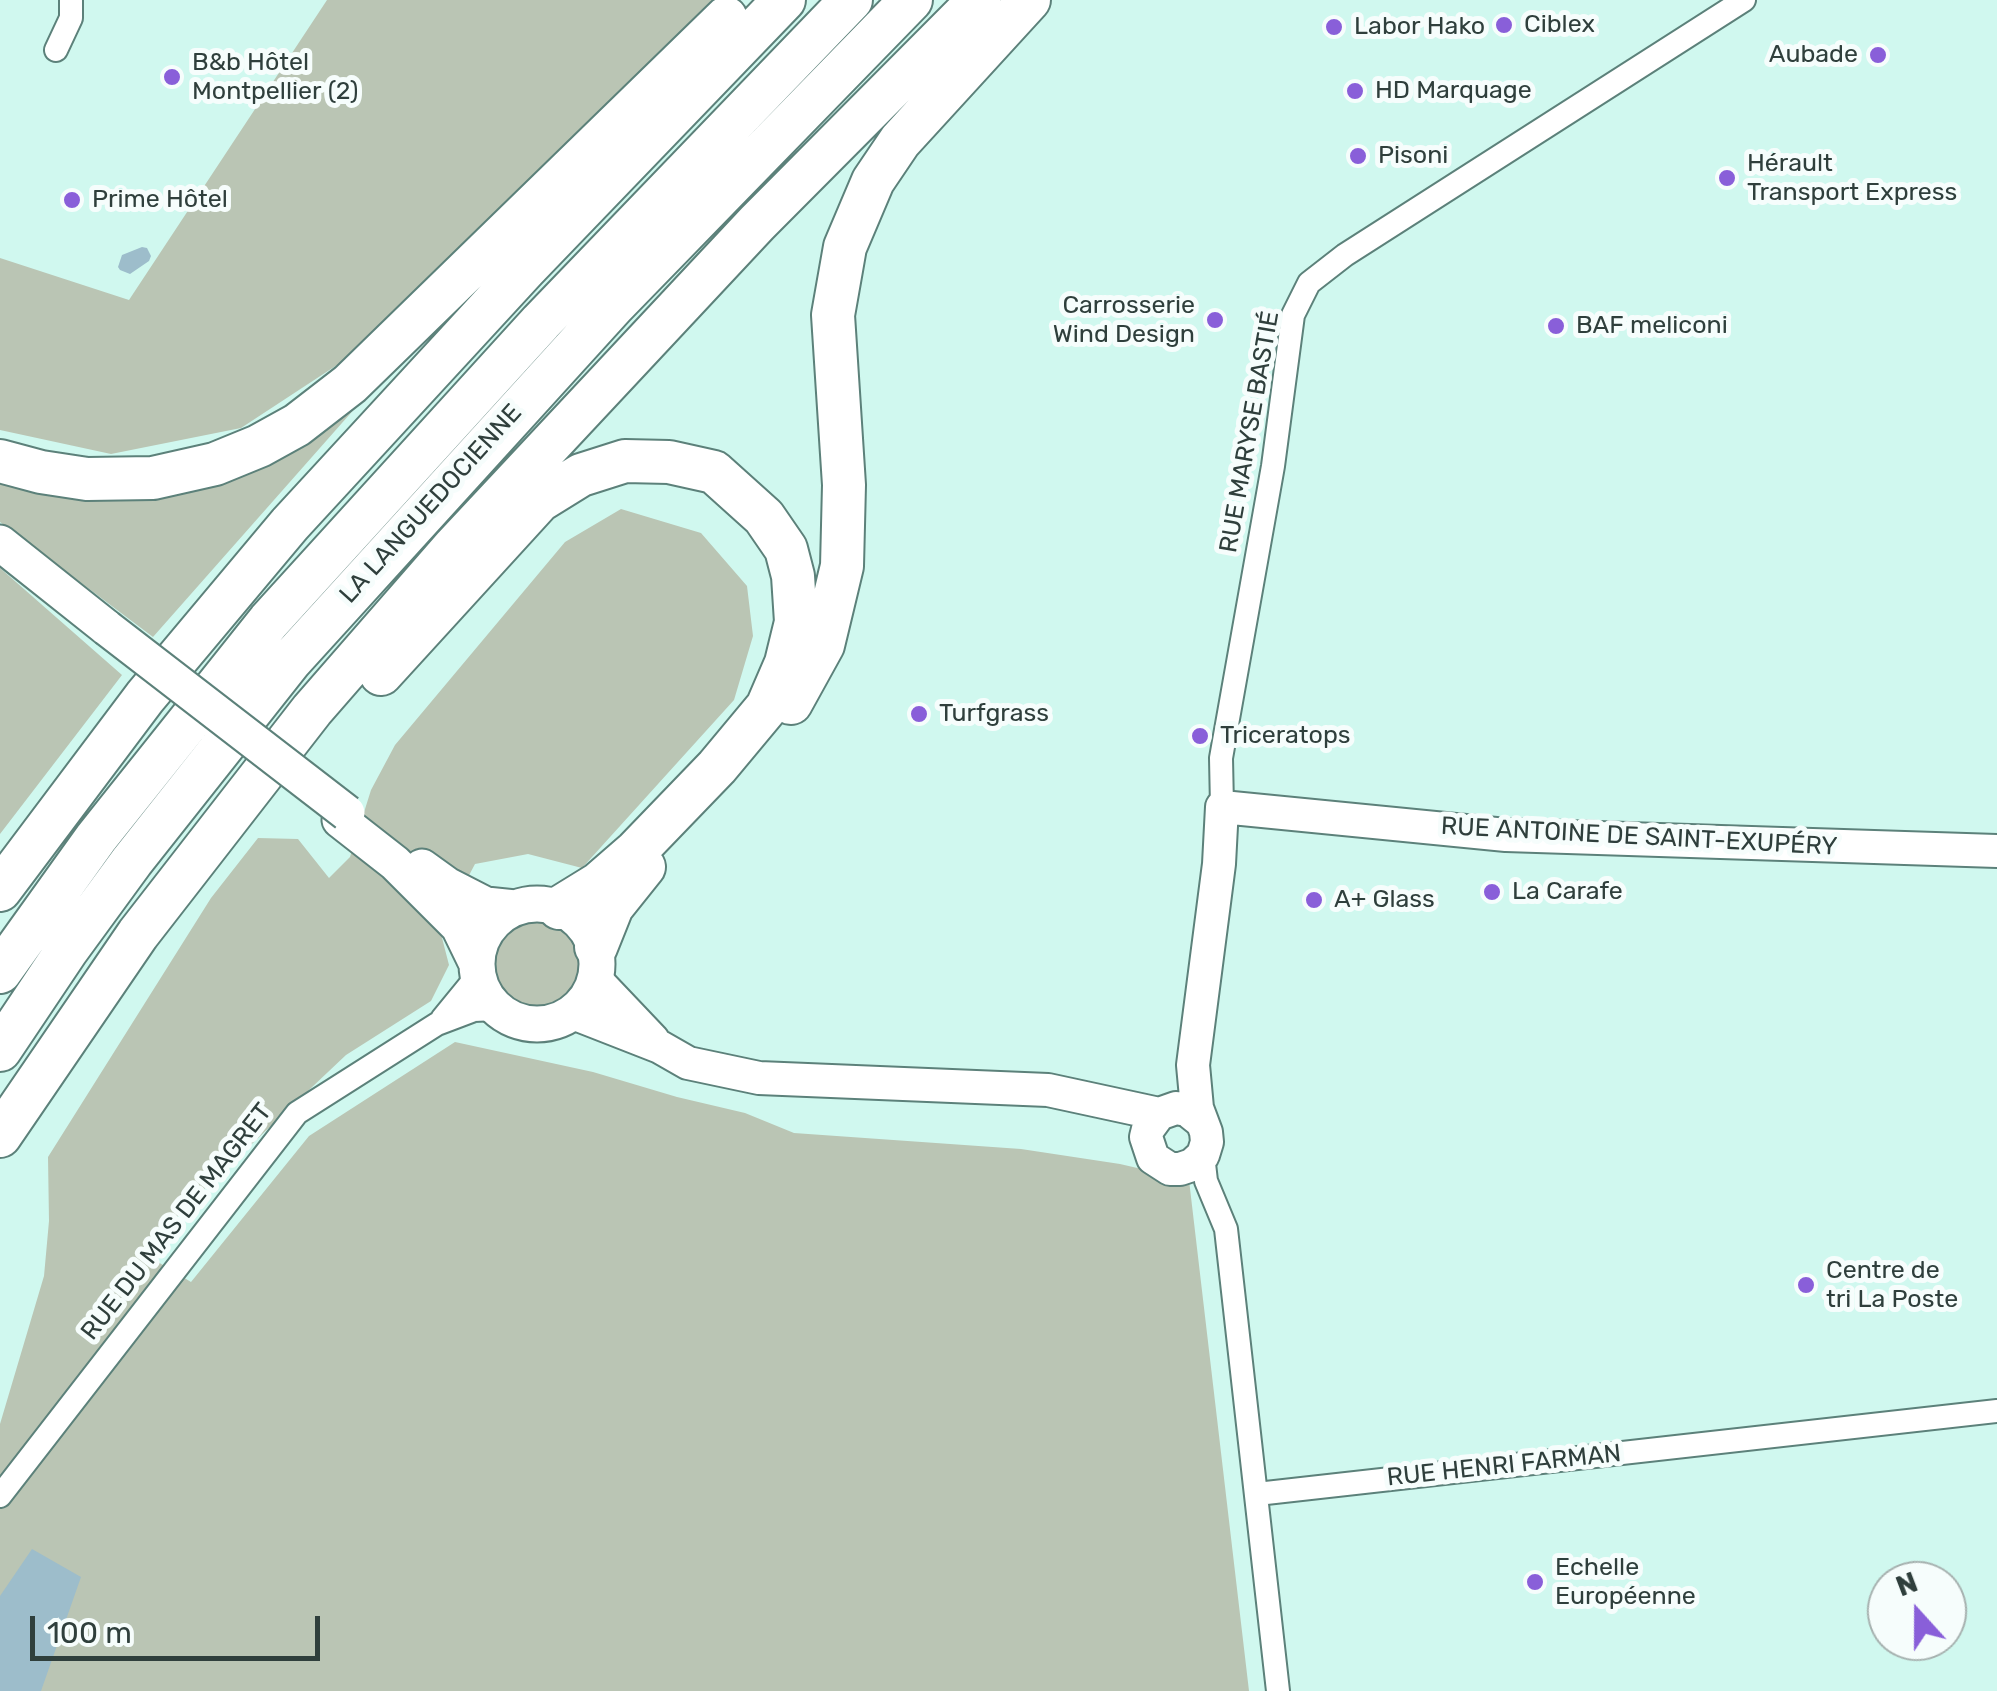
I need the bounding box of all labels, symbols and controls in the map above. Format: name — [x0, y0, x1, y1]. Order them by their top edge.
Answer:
place label: Ciblex — [1524, 10, 1595, 40]
place label: Labor Hako — [1354, 12, 1485, 42]
marker: Ciblex — [1493, 14, 1515, 36]
marker: Labor Hako — [1323, 16, 1345, 38]
place label: Aubade — [1769, 40, 1858, 70]
marker: Aubade — [1867, 44, 1889, 66]
place label: B&b Hôtel Montpellier (2) — [192, 48, 359, 107]
marker: B&b Hôtel Montpellier (2) — [161, 66, 183, 88]
place label: HD Marquage — [1375, 76, 1532, 106]
marker: HD Marquage — [1344, 80, 1366, 102]
place label: Pisoni — [1378, 141, 1448, 171]
marker: Pisoni — [1347, 145, 1369, 167]
place label: Hérault Transport Express — [1747, 149, 1957, 208]
marker: Hérault Transport Express — [1716, 167, 1738, 189]
place label: Prime Hôtel — [92, 185, 228, 215]
marker: Prime Hôtel — [61, 189, 83, 211]
place label: Carrosserie Wind Design — [1053, 291, 1195, 350]
marker: Carrosserie Wind Design — [1204, 309, 1226, 331]
street label: RUE MARYSE BASTIÉ — [1214, 309, 1286, 555]
place label: BAF meliconi — [1576, 311, 1728, 341]
marker: BAF meliconi — [1545, 315, 1567, 337]
street label: LA LANGUEDOCIENNE — [334, 398, 528, 610]
place label: Turfgrass — [939, 699, 1049, 729]
marker: Turfgrass — [908, 703, 930, 725]
place label: Triceratops — [1220, 721, 1351, 751]
marker: Triceratops — [1189, 725, 1211, 747]
street label: RUE ANTOINE DE SAINT-EXUPÉRY — [1440, 812, 1838, 862]
place label: La Carafe — [1512, 877, 1623, 907]
marker: La Carafe — [1481, 881, 1503, 903]
place label: A+ Glass — [1334, 885, 1435, 915]
marker: A+ Glass — [1303, 889, 1325, 911]
street label: RUE DU MAS DE MAGRET — [75, 1098, 279, 1346]
place label: Centre de tri La Poste — [1826, 1256, 1958, 1315]
marker: Centre de tri La Poste — [1795, 1274, 1817, 1296]
street label: RUE HENRI FARMAN — [1385, 1439, 1623, 1493]
place label: Echelle Européenne — [1555, 1553, 1696, 1612]
north arrow — [1867, 1561, 1967, 1661]
text: N — [1891, 1565, 1922, 1603]
marker: Echelle Européenne — [1524, 1571, 1546, 1593]
scale bar — [35, 1596, 325, 1658]
text: 100 m — [47, 1615, 132, 1651]

